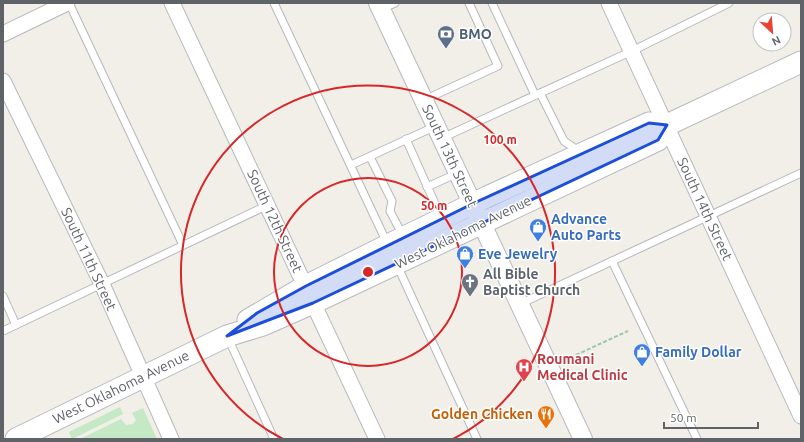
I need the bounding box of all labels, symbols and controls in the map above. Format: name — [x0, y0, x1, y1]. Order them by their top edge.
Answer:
north arrow — [752, 12, 792, 52]
bank icon: BMO — [436, 24, 456, 49]
place label: BMO — [459, 26, 492, 42]
text: N — [770, 34, 783, 48]
street label: South 13th Street — [419, 102, 481, 210]
text: 100 m — [483, 133, 517, 146]
street label: South 14th Street — [674, 155, 736, 263]
street label: South 12th Street — [244, 167, 306, 275]
street label: West Oklahoma Avenue — [392, 192, 534, 272]
text: 50 m — [421, 199, 447, 212]
street label: South 11th Street — [58, 205, 120, 313]
place label: Advance Auto Parts — [551, 211, 622, 243]
shop icon: Advance Auto Parts — [528, 217, 548, 242]
shop icon: Eve Jewelry — [455, 244, 475, 269]
place label: Eve Jewelry — [478, 246, 558, 262]
centre of rings — [361, 265, 375, 279]
place label: All Bible Baptist Church — [483, 266, 580, 298]
church icon: All Bible Baptist Church — [460, 272, 480, 297]
shop icon: Family Dollar — [632, 342, 652, 367]
place label: Family Dollar — [655, 344, 742, 360]
street label: West Oklahoma Avenue — [50, 347, 192, 427]
place label: Roumani Medical Clinic — [537, 351, 628, 383]
hospital icon: Roumani Medical Clinic — [514, 357, 534, 382]
restaurant icon: Golden Chicken — [536, 404, 556, 429]
scale bar — [664, 404, 758, 430]
place label: Golden Chicken — [431, 406, 533, 422]
text: 50 m — [670, 411, 697, 424]

